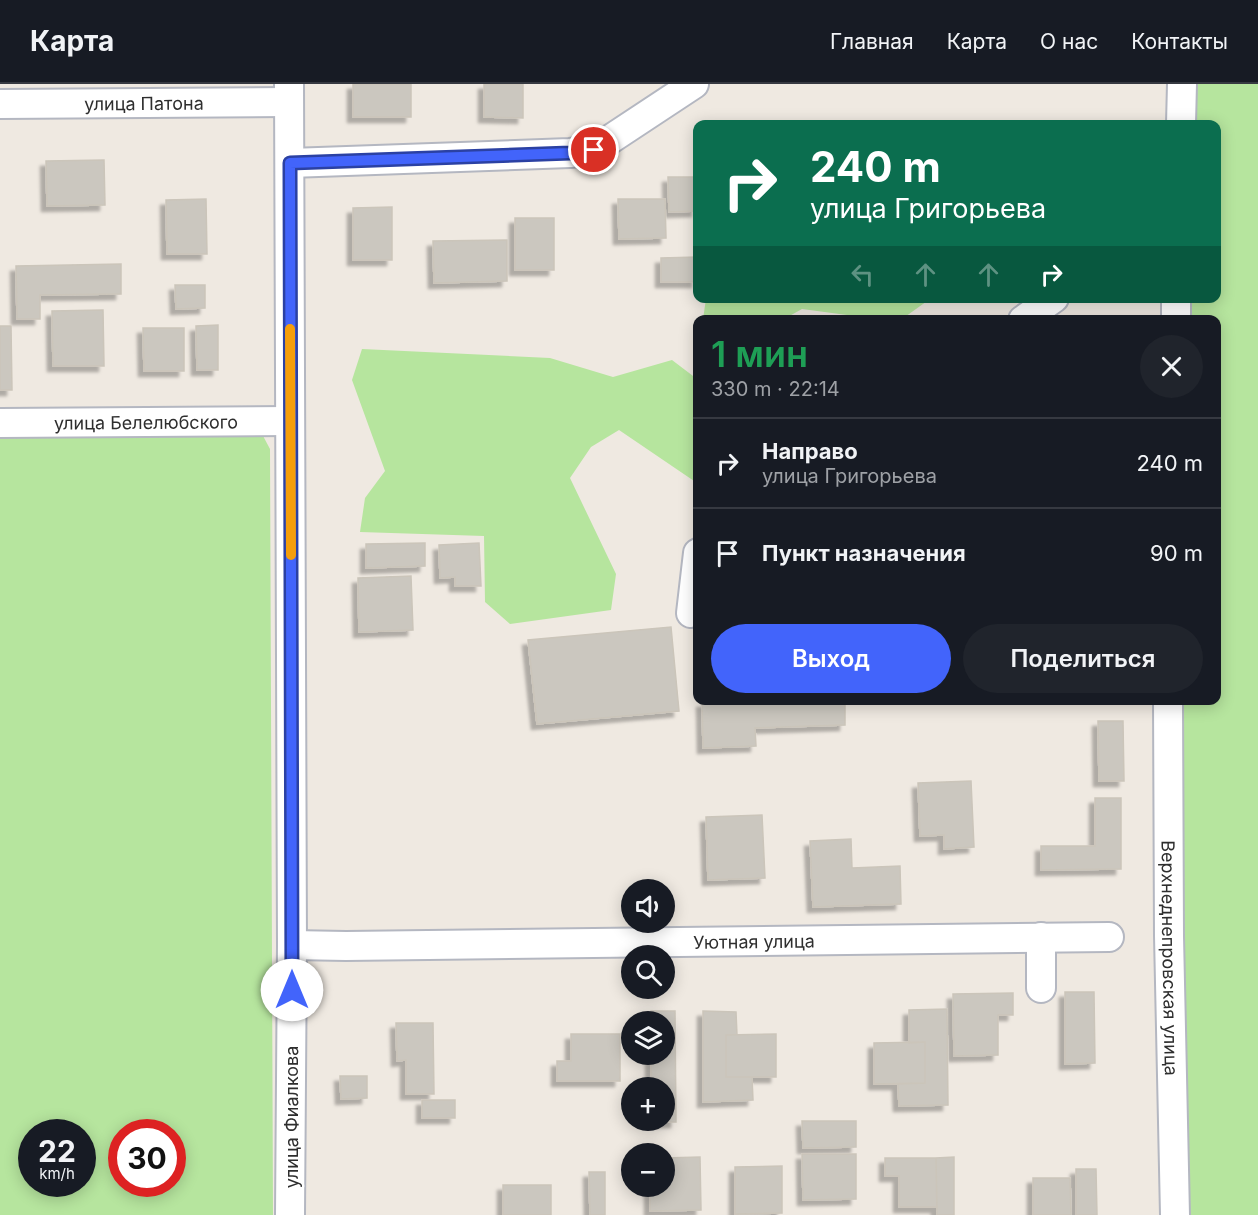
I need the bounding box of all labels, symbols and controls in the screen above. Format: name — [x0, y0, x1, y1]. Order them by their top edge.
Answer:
text: Карта — [30, 24, 114, 58]
text: Главная — [830, 29, 914, 54]
text: Карта — [947, 29, 1007, 54]
text: О нас — [1040, 29, 1098, 54]
text: Контакты — [1131, 29, 1228, 54]
street label: улица Патона — [84, 92, 204, 114]
pin — [568, 124, 619, 175]
icon: arrive — [577, 133, 610, 166]
text: 240 m — [810, 141, 941, 192]
icon: right — [711, 144, 789, 222]
text: улица Григорьева — [810, 192, 1046, 225]
icon: left — [846, 258, 879, 291]
icon: ahead — [909, 258, 942, 291]
icon: ahead — [972, 258, 1005, 291]
icon: right — [1035, 258, 1068, 291]
text: 1 мин — [711, 332, 808, 376]
button: close — [1140, 335, 1203, 398]
text: 330 m · 22:14 — [711, 377, 840, 401]
street label: улица Белелюбского — [54, 411, 238, 433]
text: Направо — [762, 438, 858, 464]
icon: right — [711, 447, 744, 480]
text: 240 m — [1136, 450, 1203, 476]
text: улица Григорьева — [762, 464, 937, 488]
icon: arrive — [711, 537, 744, 570]
text: Пункт назначения — [762, 540, 966, 566]
text: 90 m — [1150, 540, 1203, 566]
button: Выход — [711, 624, 951, 693]
button: Поделиться — [963, 624, 1203, 693]
street label: Верхнеднепровская улица — [1158, 840, 1183, 1076]
map controls — [621, 879, 675, 1197]
button: sound — [621, 879, 675, 933]
street label: Уютная улица — [693, 930, 815, 952]
button: search — [621, 945, 675, 999]
position arrow — [260, 958, 324, 1022]
button: layers — [621, 1011, 675, 1065]
street label: улица Фиалкова — [281, 1046, 302, 1188]
button: + — [621, 1077, 675, 1131]
speed limit sign: 30 — [108, 1119, 186, 1197]
text: 22 — [38, 1133, 76, 1169]
button: − — [621, 1143, 675, 1197]
text: km/h — [39, 1164, 75, 1183]

